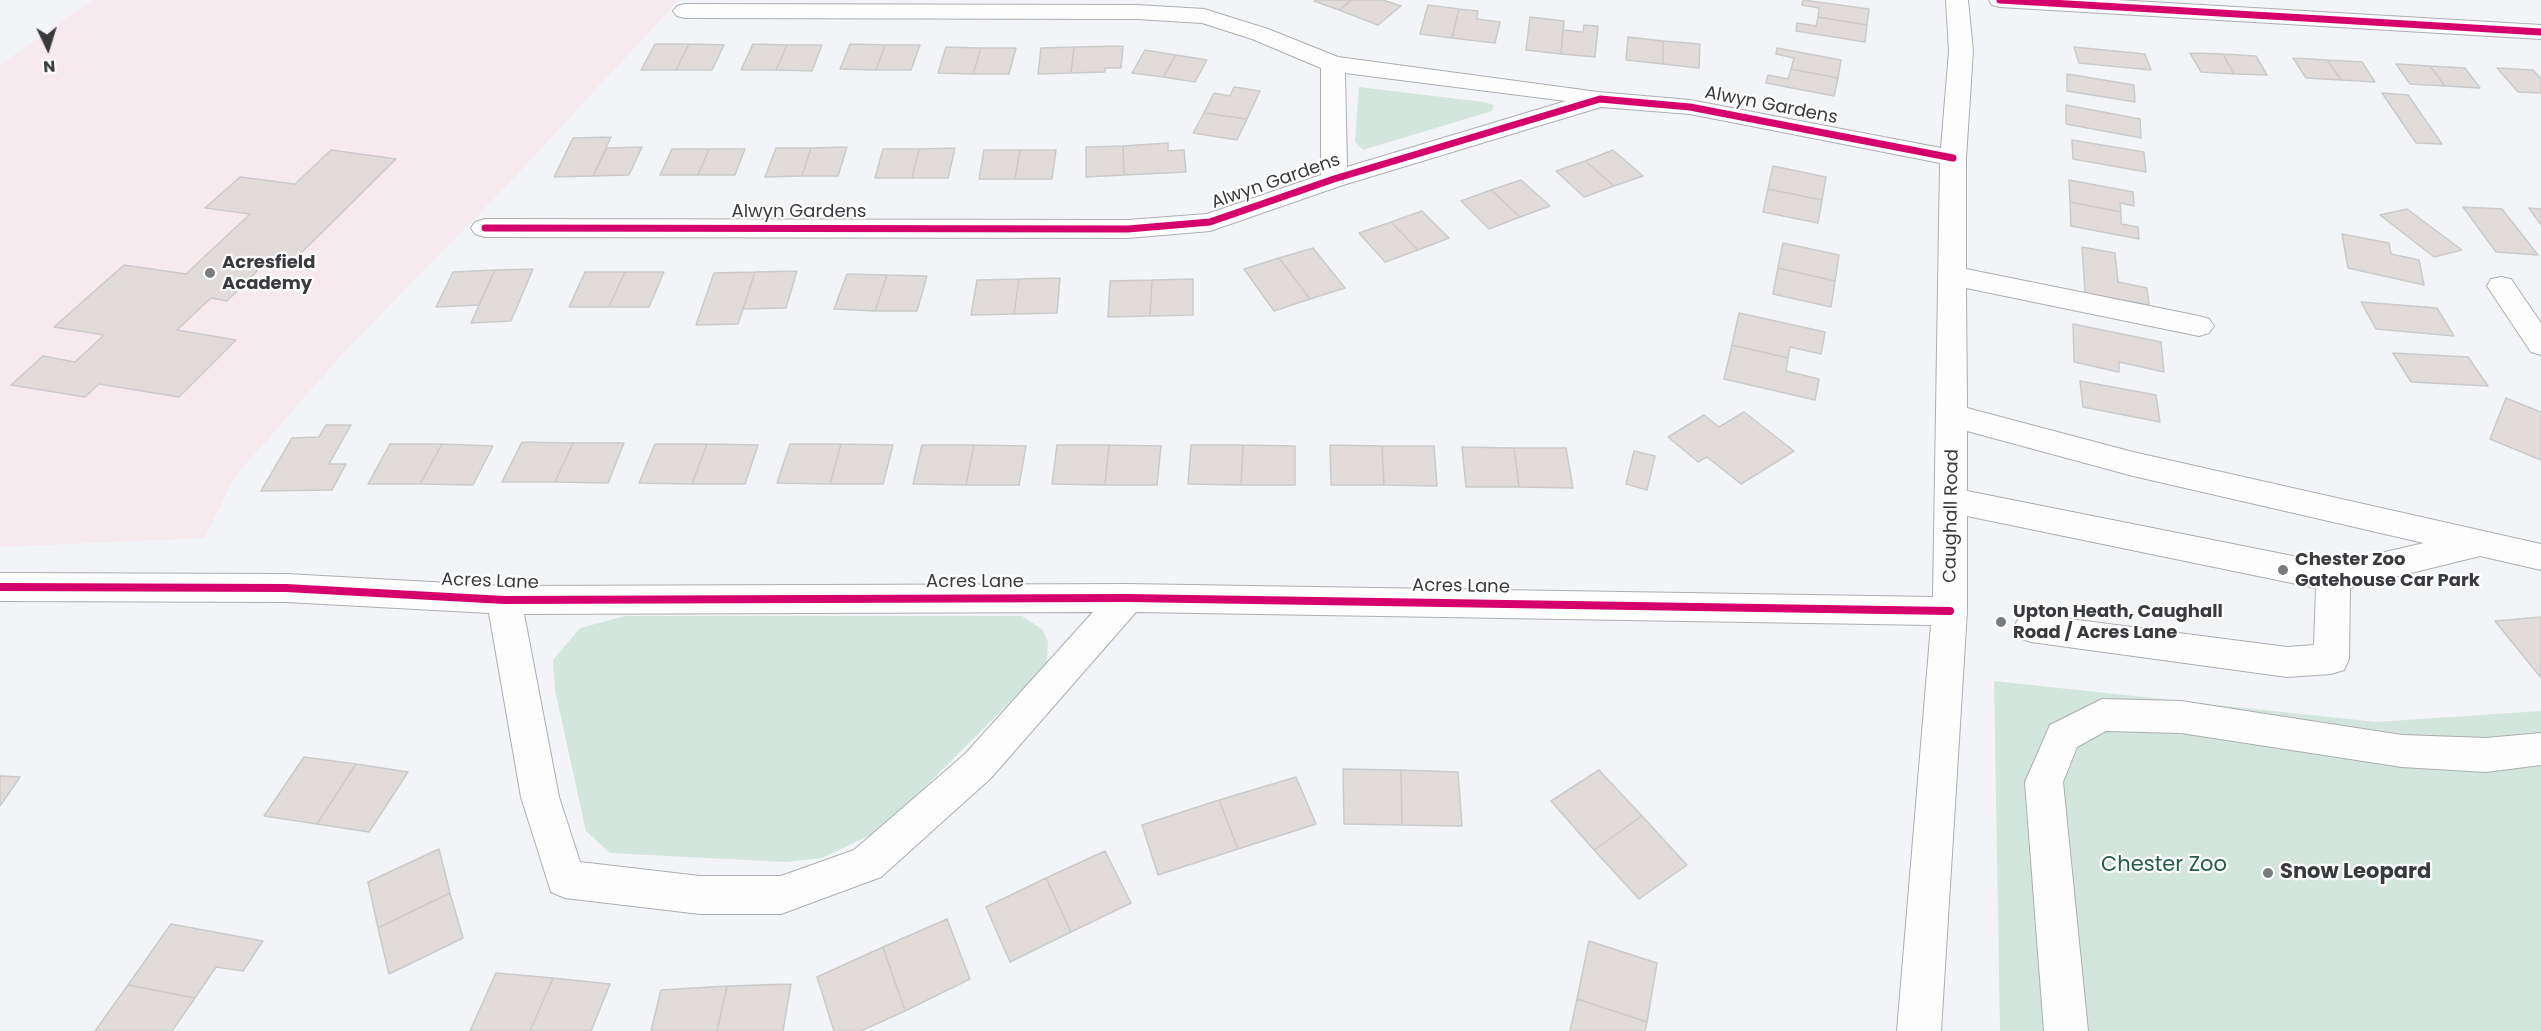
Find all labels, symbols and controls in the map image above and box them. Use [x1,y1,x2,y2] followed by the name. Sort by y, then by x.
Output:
[18,18,78,78] north arrow
[42,55,56,78] text: N
[1703,83,1839,129] street label: Alwyn Gardens
[1209,150,1343,214] street label: Alwyn Gardens
[732,201,866,223] street label: Alwyn Gardens
[222,252,315,294] place label: Acresfield Academy
[203,266,217,280] marker: Acresfield Academy
[1940,449,1964,583] street label: Caughall Road
[2295,549,2480,592] place label: Chester Zoo Gatehouse Car Park
[2276,563,2290,577] marker: Chester Zoo Gatehouse Car Park
[441,570,539,594] street label: Acres Lane
[926,571,1024,593] street label: Acres Lane
[1412,575,1510,599] street label: Acres Lane
[2013,601,2223,644] place label: Upton Heath, Caughall Road / Acres Lane
[1994,615,2008,629] marker: Upton Heath, Caughall Road / Acres Lane
[2101,853,2227,879] park label: Chester Zoo
[2280,860,2431,886] place label: Snow Leopard
[2261,866,2275,880] marker: Snow Leopard

